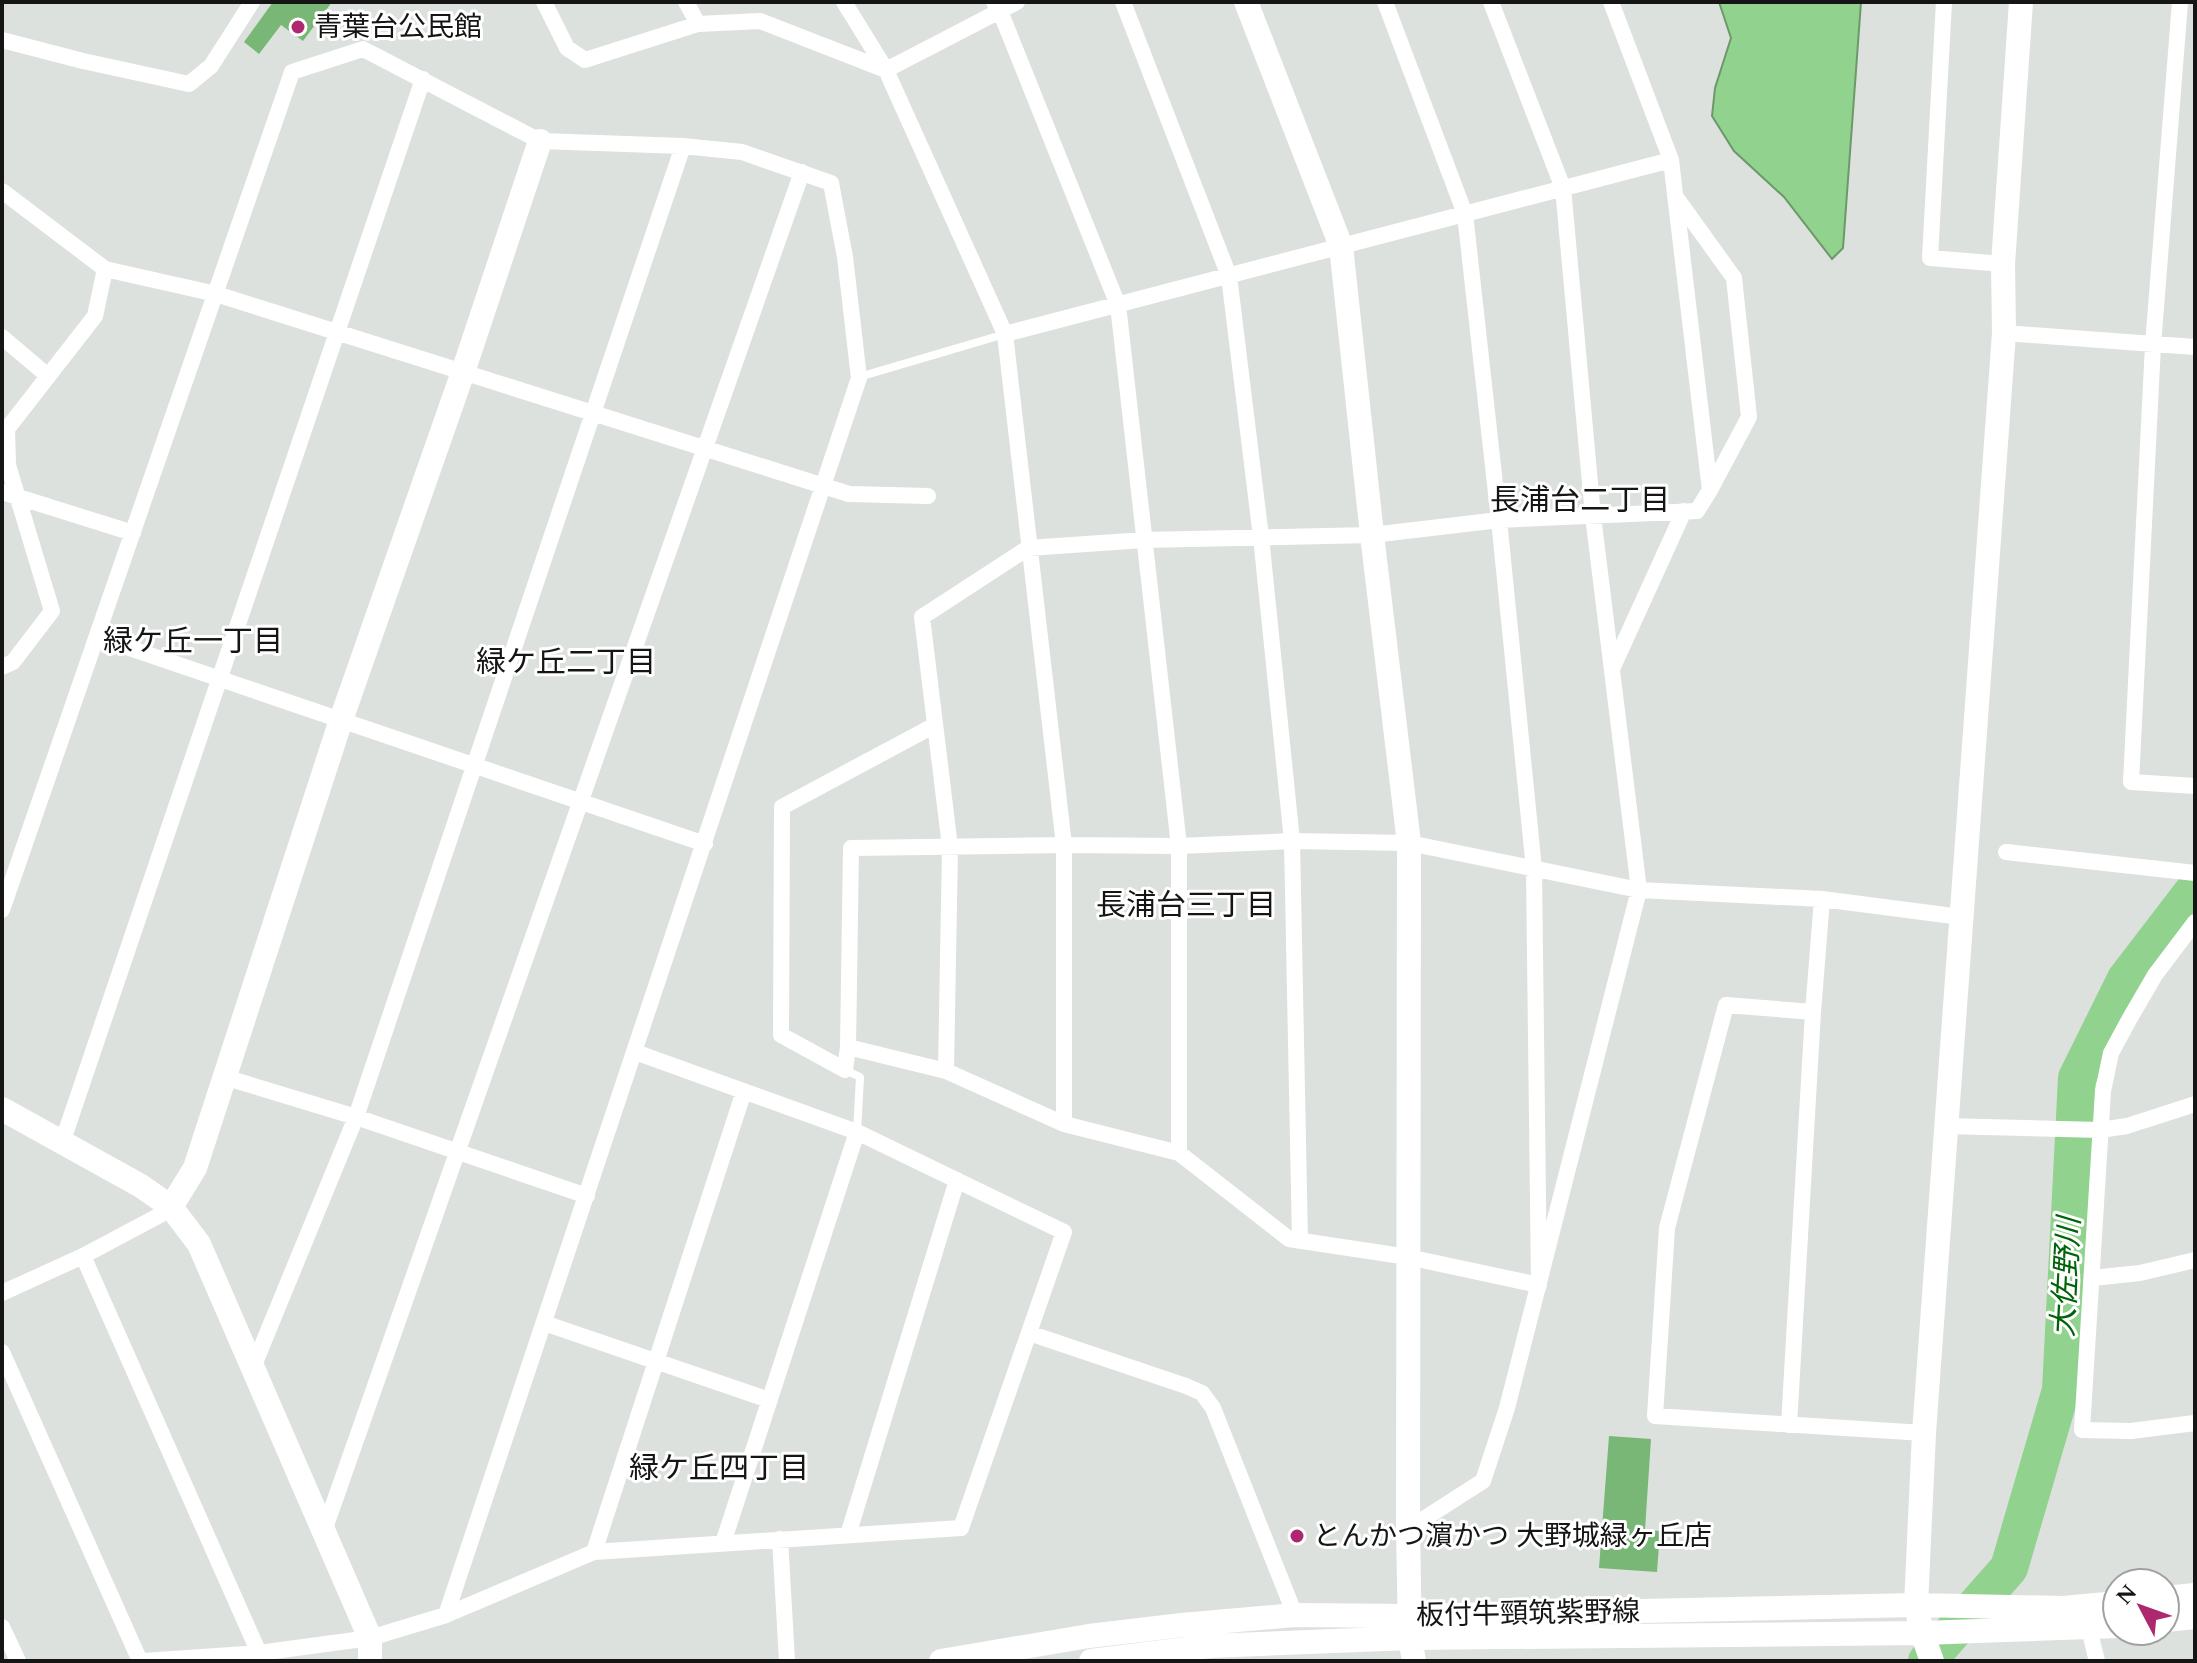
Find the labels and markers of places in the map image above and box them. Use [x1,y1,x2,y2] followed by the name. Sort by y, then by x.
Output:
[314,6,482,49] place label: 青葉台公民館
[289,18,307,36] marker: 青葉台公民館
[1313,1515,1712,1558] place label: とんかつ濵かつ 大野城緑ヶ丘店
[1288,1527,1306,1545] marker: とんかつ濵かつ 大野城緑ヶ丘店

